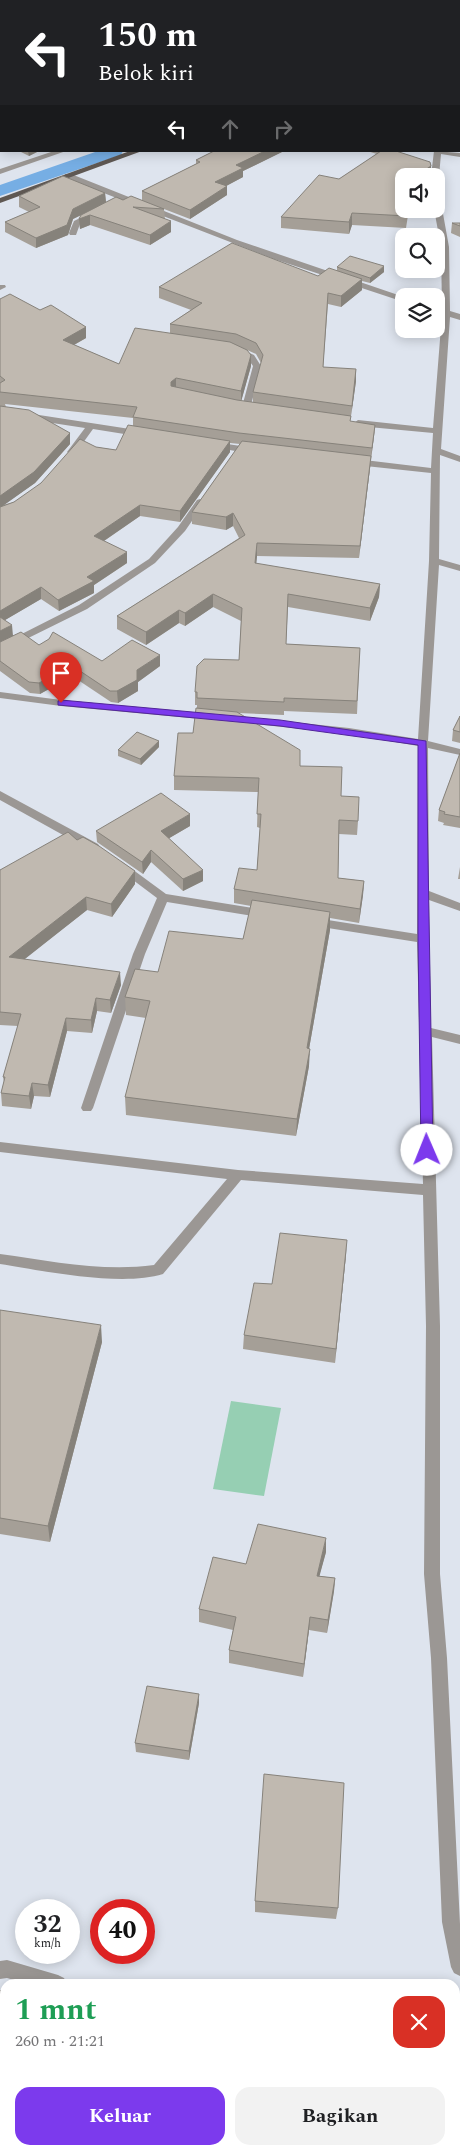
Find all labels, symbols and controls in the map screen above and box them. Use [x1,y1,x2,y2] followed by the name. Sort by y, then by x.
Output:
[98,9,197,62] text: 150 m
[15,20,80,85] icon: left
[98,57,194,90] text: Belok kiri
[163,115,191,143] icon: left
[216,115,244,143] icon: ahead
[269,115,297,143] icon: right
[395,168,445,338] map controls
[395,168,445,218] button: sound
[395,228,445,278] button: search
[395,288,445,338] button: layers
[40,652,82,703] pin
[47,659,75,687] icon: arrive
[400,1123,452,1175] position arrow
[90,1899,155,1964] speed limit sign: 40
[33,1906,62,1944] text: 32
[34,1934,61,1953] text: km/h
[15,1987,96,2033] text: 1 mnt
[393,1996,445,2048] button: close
[15,2029,105,2053] text: 260 m · 21:21
[15,2087,225,2145] button: Keluar
[235,2087,445,2145] button: Bagikan

